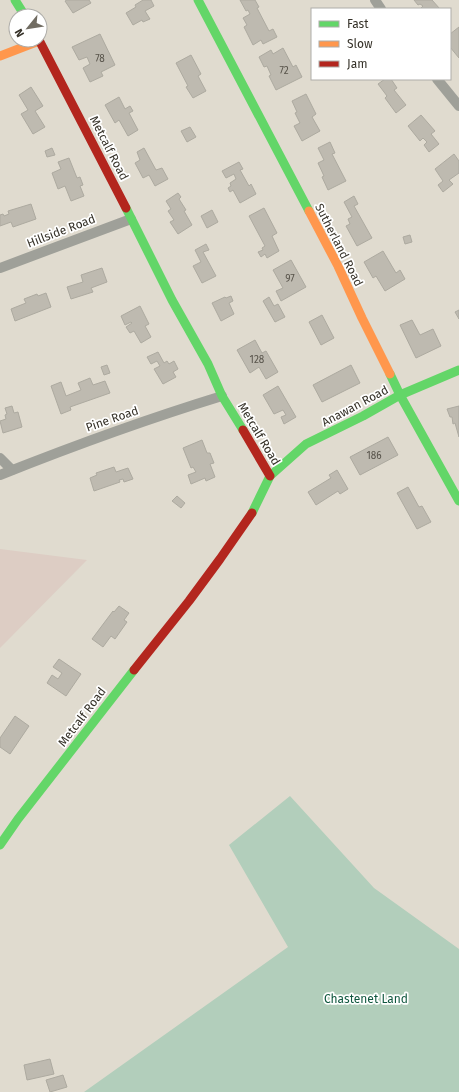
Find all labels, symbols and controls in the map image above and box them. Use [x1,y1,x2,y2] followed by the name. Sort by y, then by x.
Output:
[8,8,48,48] north arrow
[311,8,451,80] legend
[347,17,369,31] text: Fast
[12,26,27,39] text: N
[347,37,373,51] text: Slow
[95,53,105,65] house number: 78
[347,57,367,71] text: Jam
[279,65,289,77] house number: 72
[87,113,131,183] street label: Metcalf Road
[312,201,366,289] street label: Sutherland Road
[25,212,97,250] street label: Hillside Road
[285,273,295,285] house number: 97
[250,354,265,366] house number: 128
[319,383,391,429] street label: Anawan Road
[235,400,283,468] street label: Metcalf Road
[84,403,140,435] street label: Pine Road
[366,450,382,462] house number: 186
[55,685,109,749] street label: Metcalf Road
[324,992,408,1006] park label: Chastenet Land

